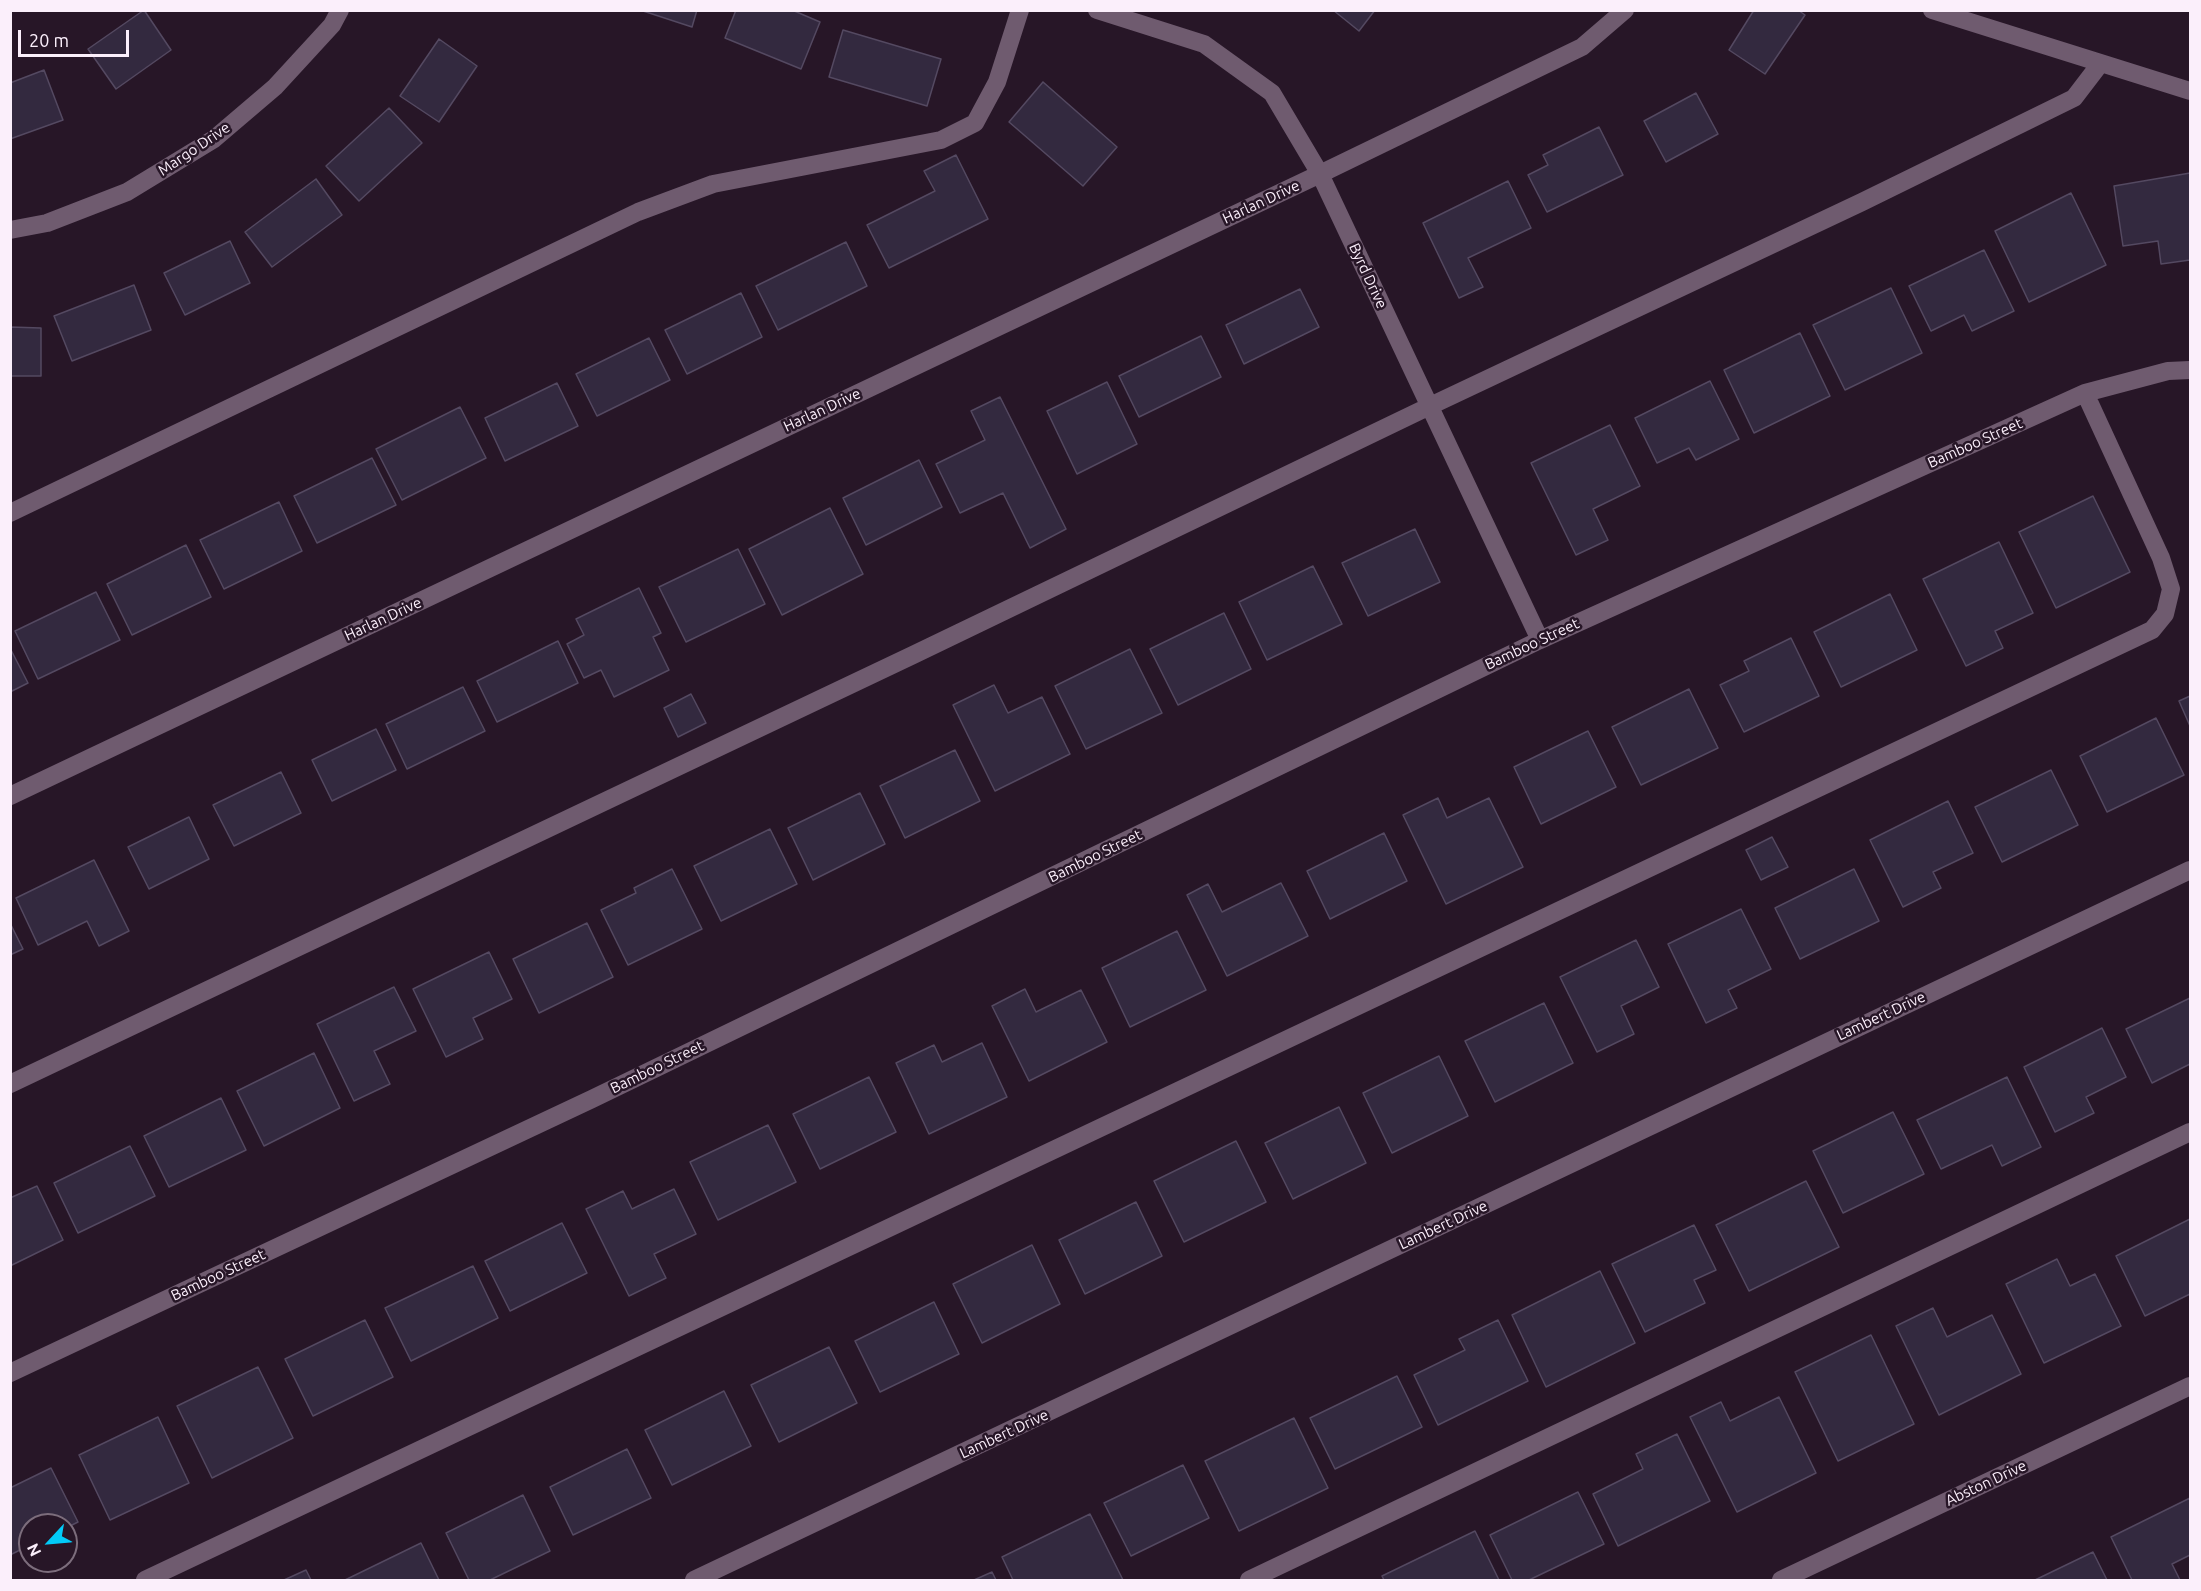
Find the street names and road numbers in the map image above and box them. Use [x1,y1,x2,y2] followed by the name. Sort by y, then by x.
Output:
[155,118,233,180] street label: Margo Drive
[1220,176,1302,228] street label: Harlan Drive
[1345,240,1391,312] street label: Byrd Drive
[781,384,863,436] street label: Harlan Drive
[1925,414,2025,472] street label: Bamboo Street
[342,593,424,645] street label: Harlan Drive
[1482,614,1582,674] street label: Bamboo Street
[1045,826,1145,886] street label: Bamboo Street
[1834,988,1928,1044] street label: Lambert Drive
[607,1037,707,1097] street label: Bamboo Street
[1396,1197,1490,1253] street label: Lambert Drive
[168,1245,268,1305] street label: Bamboo Street
[957,1406,1051,1462] street label: Lambert Drive
[1943,1456,2029,1510] street label: Abston Drive

